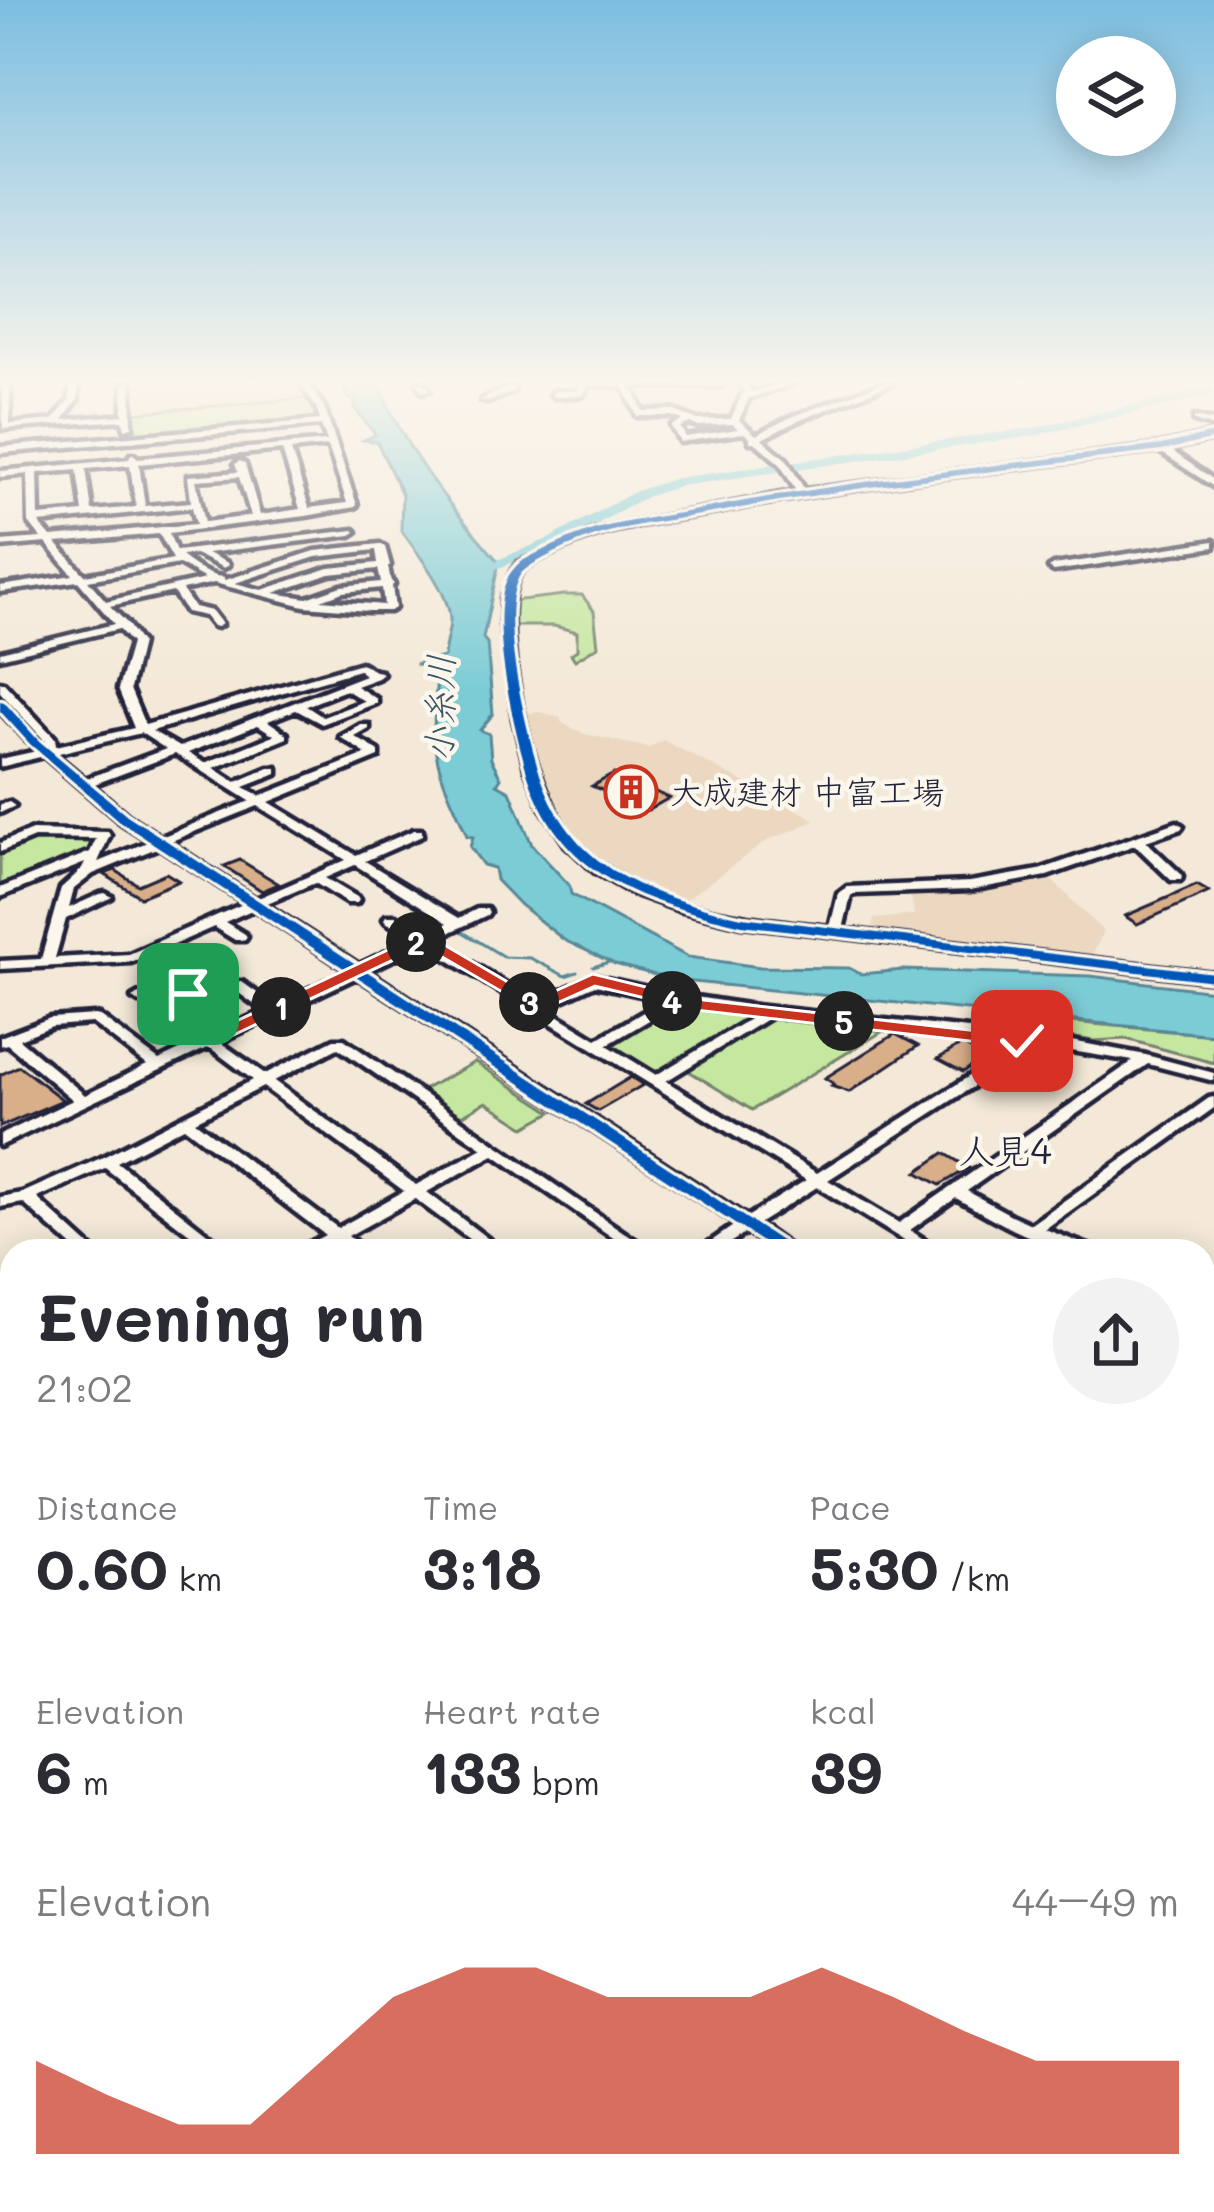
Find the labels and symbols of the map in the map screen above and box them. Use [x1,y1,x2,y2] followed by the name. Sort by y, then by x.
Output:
[414,654,463,762] water label: 小糸川
[603,764,659,820] building icon: 大成建材 中富工場
[670,769,945,812] place label: 大成建材 中富工場
[386,912,446,972] pin: 2
[137,943,239,1045] pin
[642,971,702,1031] pin: 4
[499,972,559,1032] pin: 3
[251,977,311,1037] pin: 1
[971,990,1073,1092] pin
[814,991,874,1051] pin: 5
[958,1126,1052,1173] district label: 人見4

